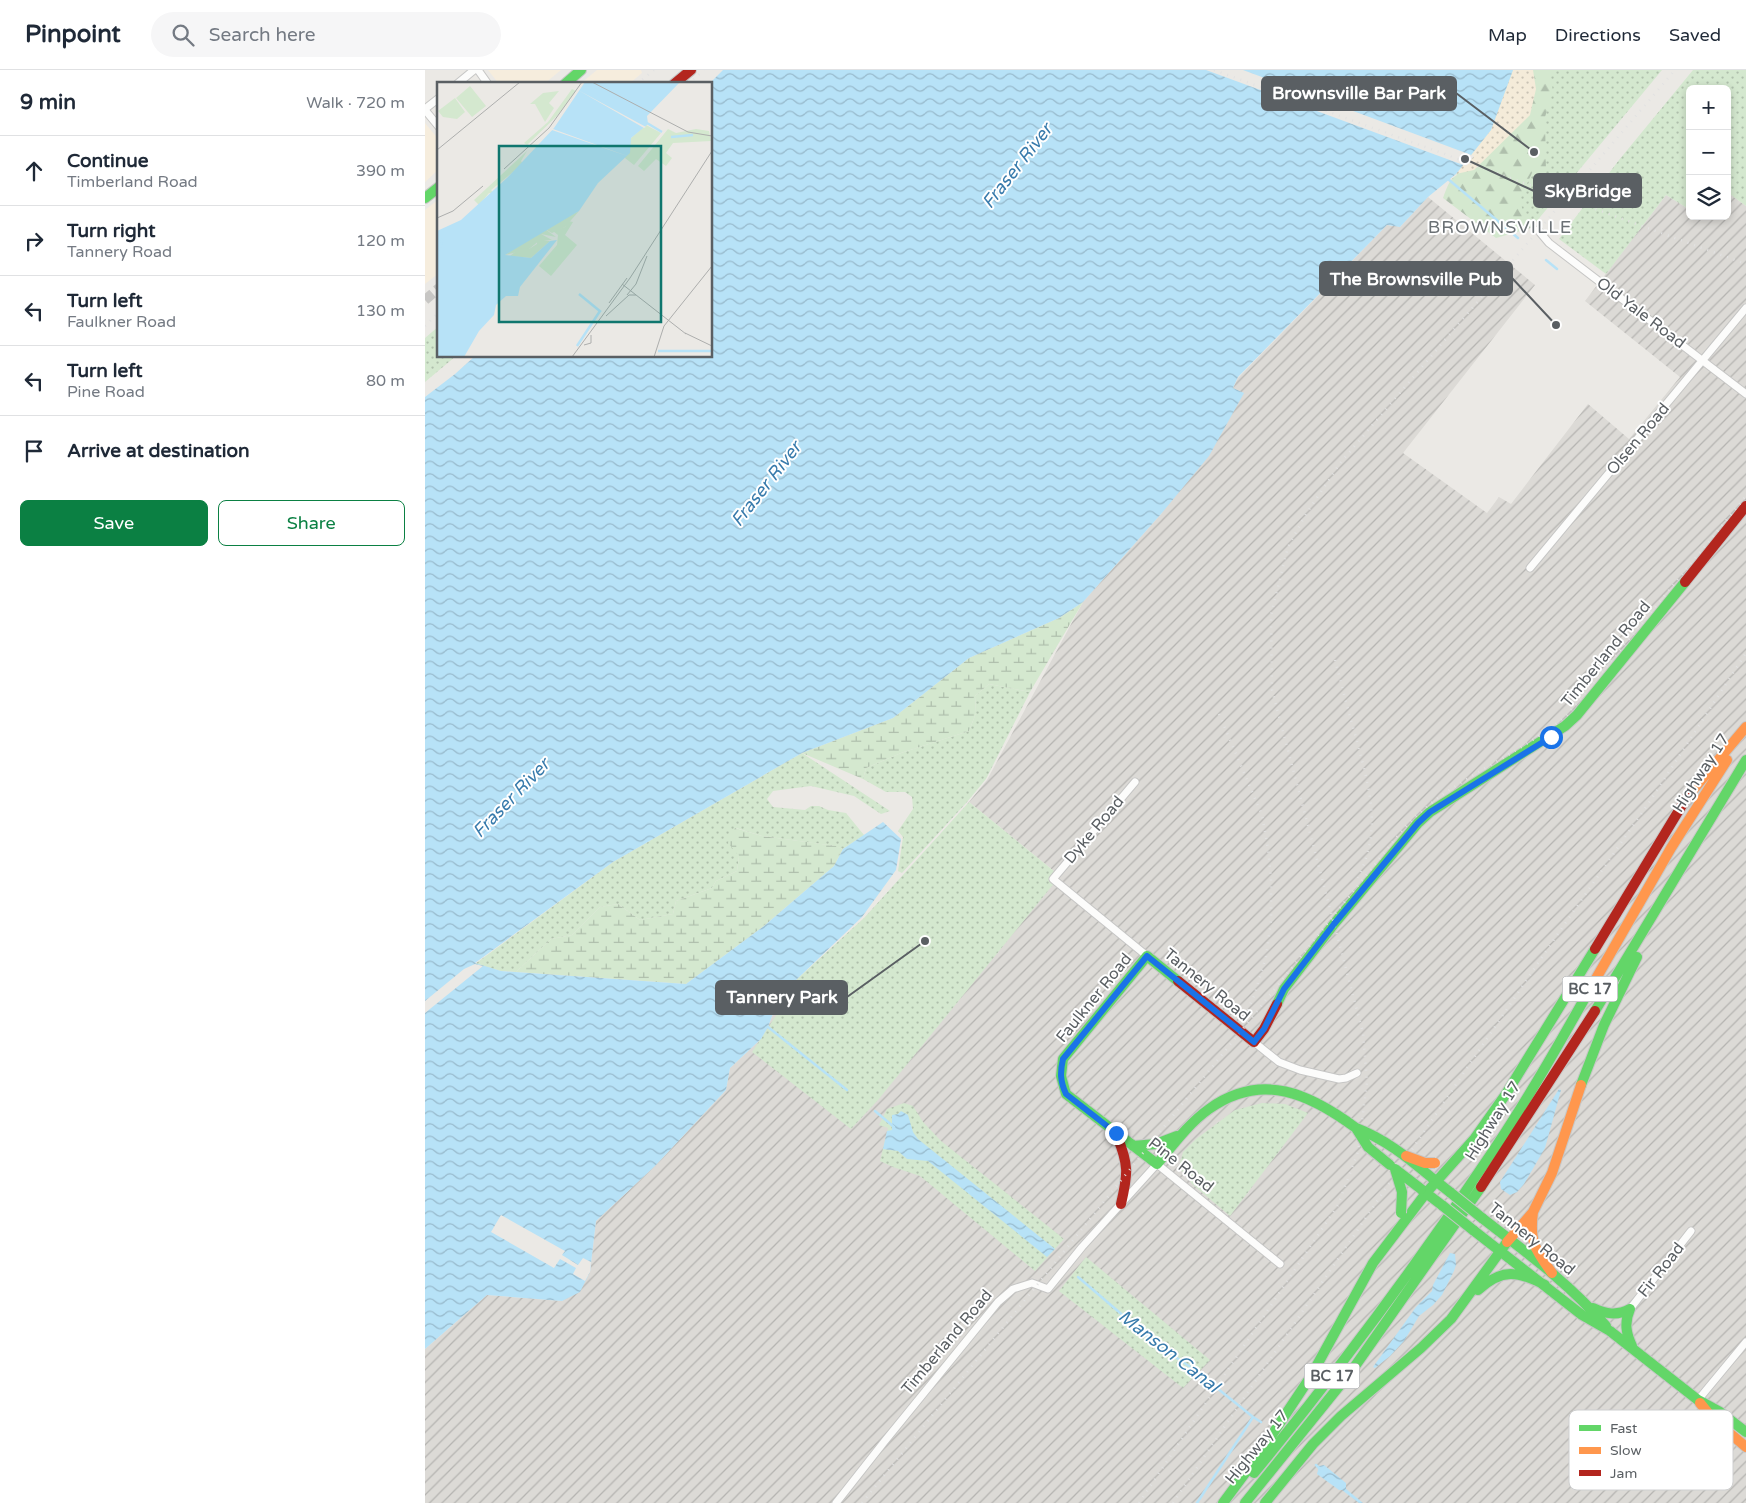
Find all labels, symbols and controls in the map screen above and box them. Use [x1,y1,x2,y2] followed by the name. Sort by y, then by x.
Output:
[151,12,501,57] search box
[25,20,121,49] text: Pinpoint
[169,21,197,49] icon: search
[209,24,316,46] text: Search here
[1488,24,1527,46] text: Map
[1555,24,1641,46] text: Directions
[1669,24,1721,46] text: Saved
[1262,77,1456,110] callout: Brownsville Bar Park
[437,82,713,358] inset map
[1272,82,1446,104] text: Brownsville Bar Park
[1686,85,1731,220] map controls
[1686,85,1731,130] button: +
[20,90,76,115] text: 9 min
[306,93,405,113] text: Walk · 720 m
[977,118,1058,213] water label: Fraser River
[1686,130,1731,175] button: −
[67,150,149,172] text: Continue
[20,157,48,185] icon: ahead
[356,161,405,181] text: 390 m
[67,172,198,192] text: Timberland Road
[1534,174,1641,207] callout: SkyBridge
[1686,175,1731,220] button: layers
[1545,180,1631,202] text: SkyBridge
[1428,216,1572,238] district label: BROWNSVILLE
[67,220,155,242] text: Turn right
[20,227,48,255] icon: right
[356,231,405,251] text: 120 m
[67,242,172,262] text: Tannery Road
[1320,262,1512,295] callout: The Brownsville Pub
[1329,268,1502,290] text: The Brownsville Pub
[1592,273,1690,353] street label: Old Yale Road
[67,290,143,312] text: Turn left
[20,297,48,325] icon: left
[356,301,405,321] text: 130 m
[67,312,176,332] text: Faulkner Road
[67,360,143,382] text: Turn left
[20,367,48,395] icon: left
[366,371,405,391] text: 80 m
[67,382,145,402] text: Pine Road
[1602,399,1674,479] street label: Olsen Road
[726,436,807,531] water label: Fraser River
[20,437,48,465] icon: arrive
[67,440,250,462] text: Arrive at destination
[20,500,208,546] button: Save
[218,500,405,546] button: Share
[1557,597,1655,711] street label: Timberland Road
[1540,726,1563,749] route start
[1668,730,1734,816] street label: Highway 17
[468,752,556,842] water label: Fraser River
[1060,792,1128,868] street label: Dyke Road
[1160,944,1254,1026] street label: Tannery Road
[1052,949,1136,1047] street label: Faulkner Road
[1563,976,1617,1002] road number: BC 17
[716,981,847,1014] callout: Tannery Park
[725,986,838,1008] text: Tannery Park
[1461,1078,1525,1164] street label: Highway 17
[1105,1122,1128,1145] route end
[1144,1133,1218,1197] street label: Pine Road
[1485,1198,1579,1280] street label: Tannery Road
[1633,1239,1689,1301] street label: Fir Road
[897,1285,997,1399] street label: Timberland Road
[1114,1305,1226,1399] water label: Manson Canal
[1305,1364,1359,1388] road number: BC 17
[1221,1406,1293,1488] street label: Highway 17
[1569,1410,1733,1490] legend
[1610,1420,1638,1437] text: Fast
[1610,1442,1642,1459] text: Slow
[1610,1465,1637,1482] text: Jam

